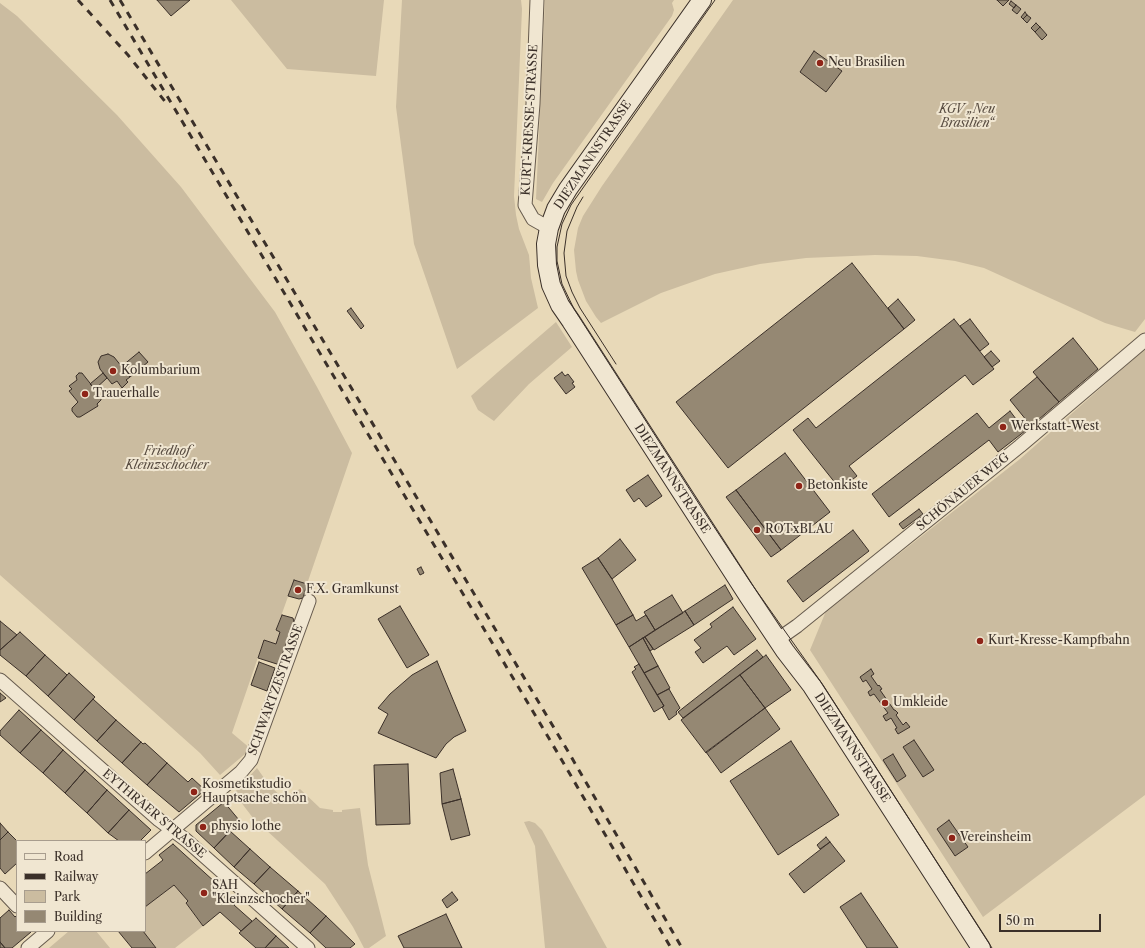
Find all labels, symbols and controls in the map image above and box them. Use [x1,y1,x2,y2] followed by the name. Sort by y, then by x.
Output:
[519,44,541,196] street label: KURT-KRESSE-STRASSE
[828,56,905,70] place label: Neu Brasilien
[815,58,825,68] marker: Neu Brasilien
[551,98,635,212] street label: DIEZMANNSTRASSE
[939,103,995,131] park label: KGV „Neu Brasilien“
[121,364,200,378] place label: Kolumbarium
[108,366,118,376] marker: Kolumbarium
[93,387,159,401] place label: Trauerhalle
[80,389,90,399] marker: Trauerhalle
[1011,420,1099,434] place label: Werkstatt-West
[631,421,713,537] street label: DIEZMANNSTRASSE
[998,422,1008,432] marker: Werkstatt-West
[125,445,209,473] park label: Friedhof Kleinzschocher
[914,450,1012,534] street label: SCHÖNAUER WEG
[807,479,868,493] place label: Betonkiste
[794,481,804,491] marker: Betonkiste
[765,523,833,537] place label: ROTxBLAU
[752,525,762,535] marker: ROTxBLAU
[306,583,399,597] place label: F.X. Gramlkunst
[293,585,303,595] marker: F.X. Gramlkunst
[246,623,306,757] street label: SCHWARTZESTRASSE
[988,634,1130,648] place label: Kurt-Kresse-Kampfbahn
[975,636,985,646] marker: Kurt-Kresse-Kampfbahn
[811,690,893,806] street label: DIEZMANNSTRASSE
[893,696,948,710] place label: Umkleide
[880,698,890,708] marker: Umkleide
[99,767,209,861] street label: EYTHRAER STRASSE
[202,778,307,806] place label: Kosmetikstudio Hauptsache schön
[189,787,199,797] marker: Kosmetikstudio Hauptsache schön
[211,820,281,834] place label: physio lothe
[198,822,208,832] marker: physio lothe
[960,831,1031,845] place label: Vereinsheim
[947,833,957,843] marker: Vereinsheim
[16,840,146,932] legend
[54,849,84,864] text: Road
[54,869,99,884] text: Railway
[212,879,310,907] place label: SAH "Kleinzschocher"
[199,888,209,898] marker: SAH "Kleinzschocher"
[54,889,80,904] text: Park
[1001,906,1103,932] scale bar
[54,909,102,924] text: Building
[1006,913,1035,928] text: 50 m

